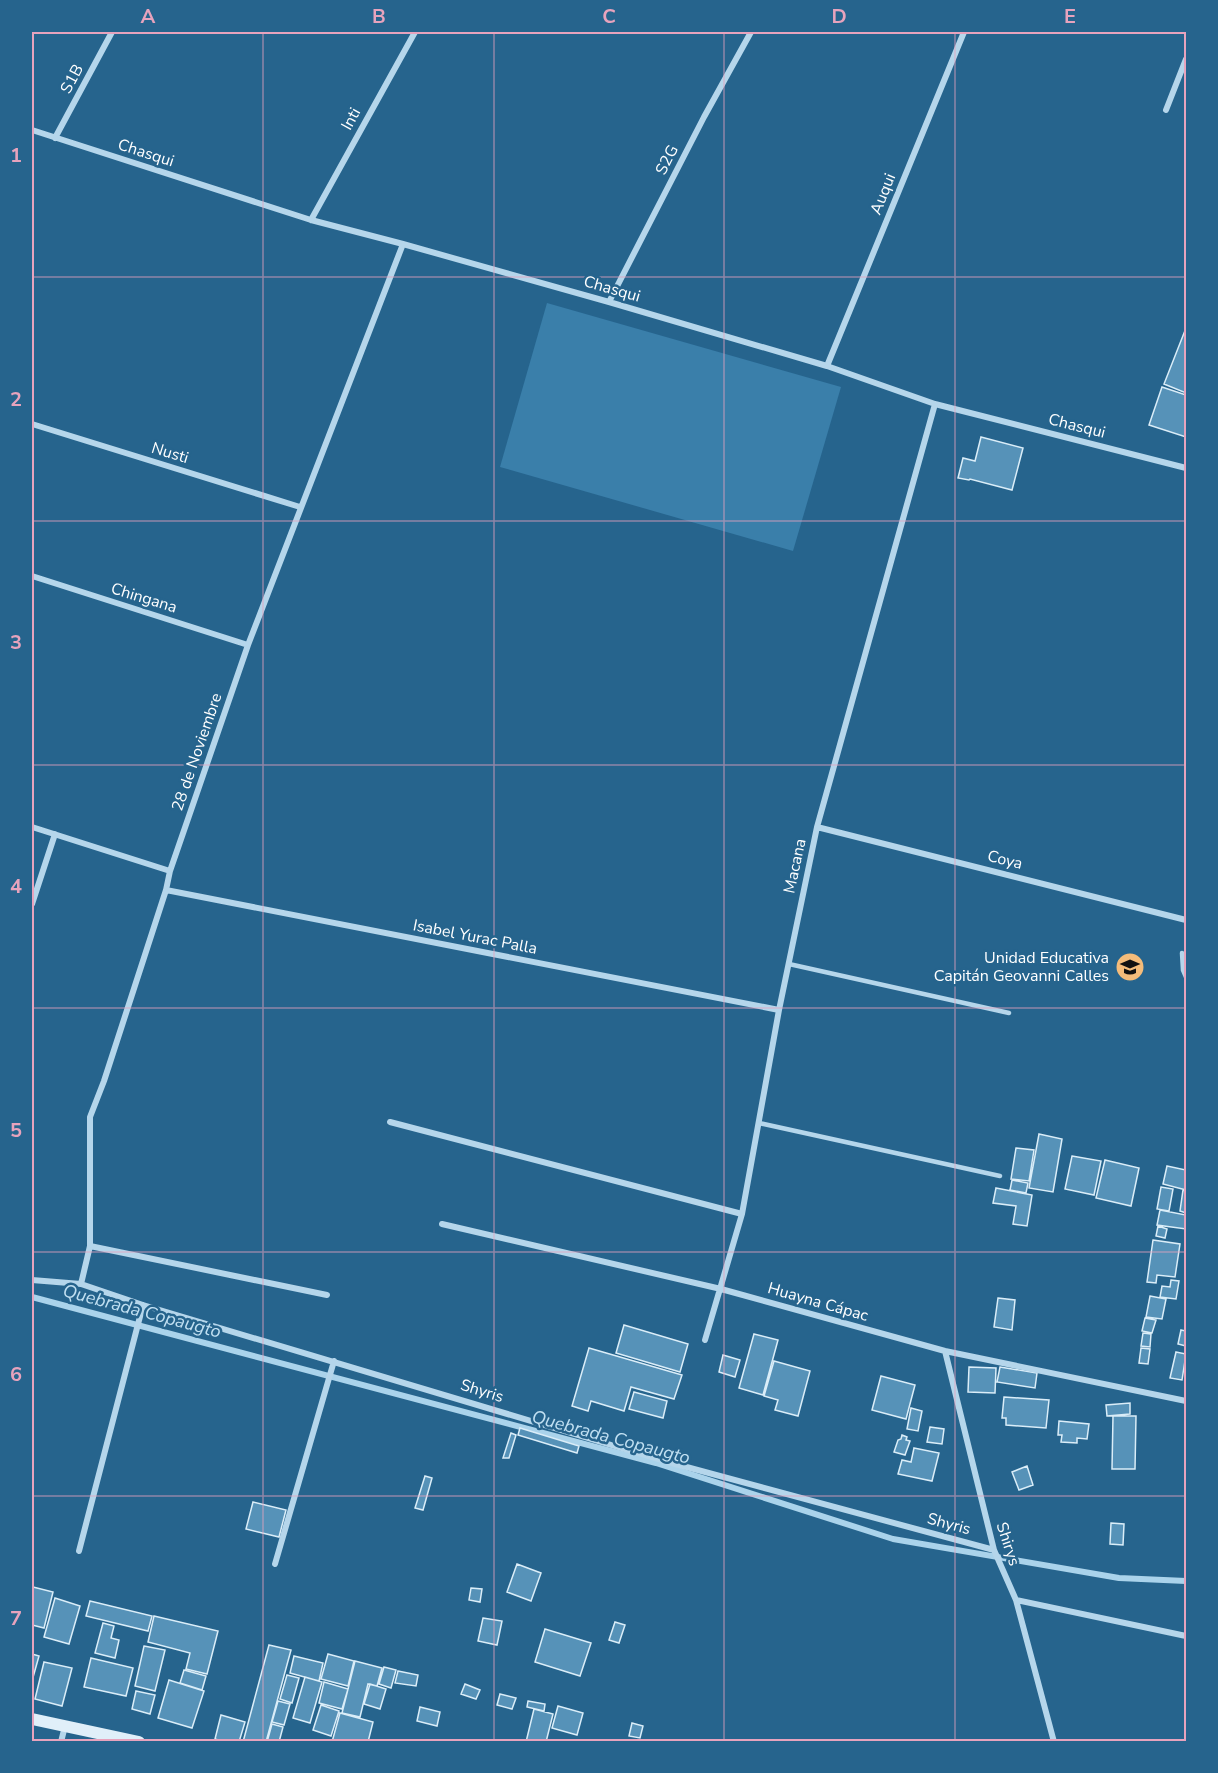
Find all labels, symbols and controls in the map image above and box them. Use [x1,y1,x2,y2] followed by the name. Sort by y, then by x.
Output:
[141,3,156,30] text: A
[372,3,386,30] text: B
[602,3,616,30] text: C
[831,3,847,30] text: D
[1064,3,1076,30] text: E
[55,60,89,98] street label: S1B
[336,104,366,134] street label: Inti
[115,134,177,172] street label: Chasqui
[650,141,684,179] street label: S2G
[10,142,22,169] text: 1
[865,170,901,218] street label: Auqui
[581,270,643,308] street label: Chasqui
[10,386,22,413] text: 2
[1046,408,1108,444] street label: Chasqui
[149,437,191,469] street label: Nusti
[108,578,180,618] street label: Chingana
[10,629,22,656] text: 3
[166,690,228,814] street label: 28 de Noviembre
[778,837,812,895] street label: Macana
[985,845,1025,875] street label: Coya
[10,873,22,900] text: 4
[411,914,539,960] street label: Isabel Yurac Palla
[934,947,1109,987] place label: Unidad Educativa Capitán Geovanni Calles
[1114,951,1146,983] school or university icon: Unidad Educativa Capitán Geovanni Calles
[10,1117,22,1144] text: 5
[765,1277,871,1327] street label: Huayna Cápac
[60,1278,224,1344] water label: Quebrada Copaugto
[10,1361,22,1388] text: 6
[458,1374,506,1408] street label: Shyris
[529,1404,693,1470] water label: Quebrada Copaugto
[925,1508,973,1540] street label: Shyris
[991,1519,1025,1569] street label: Shirys
[10,1605,22,1632] text: 7

